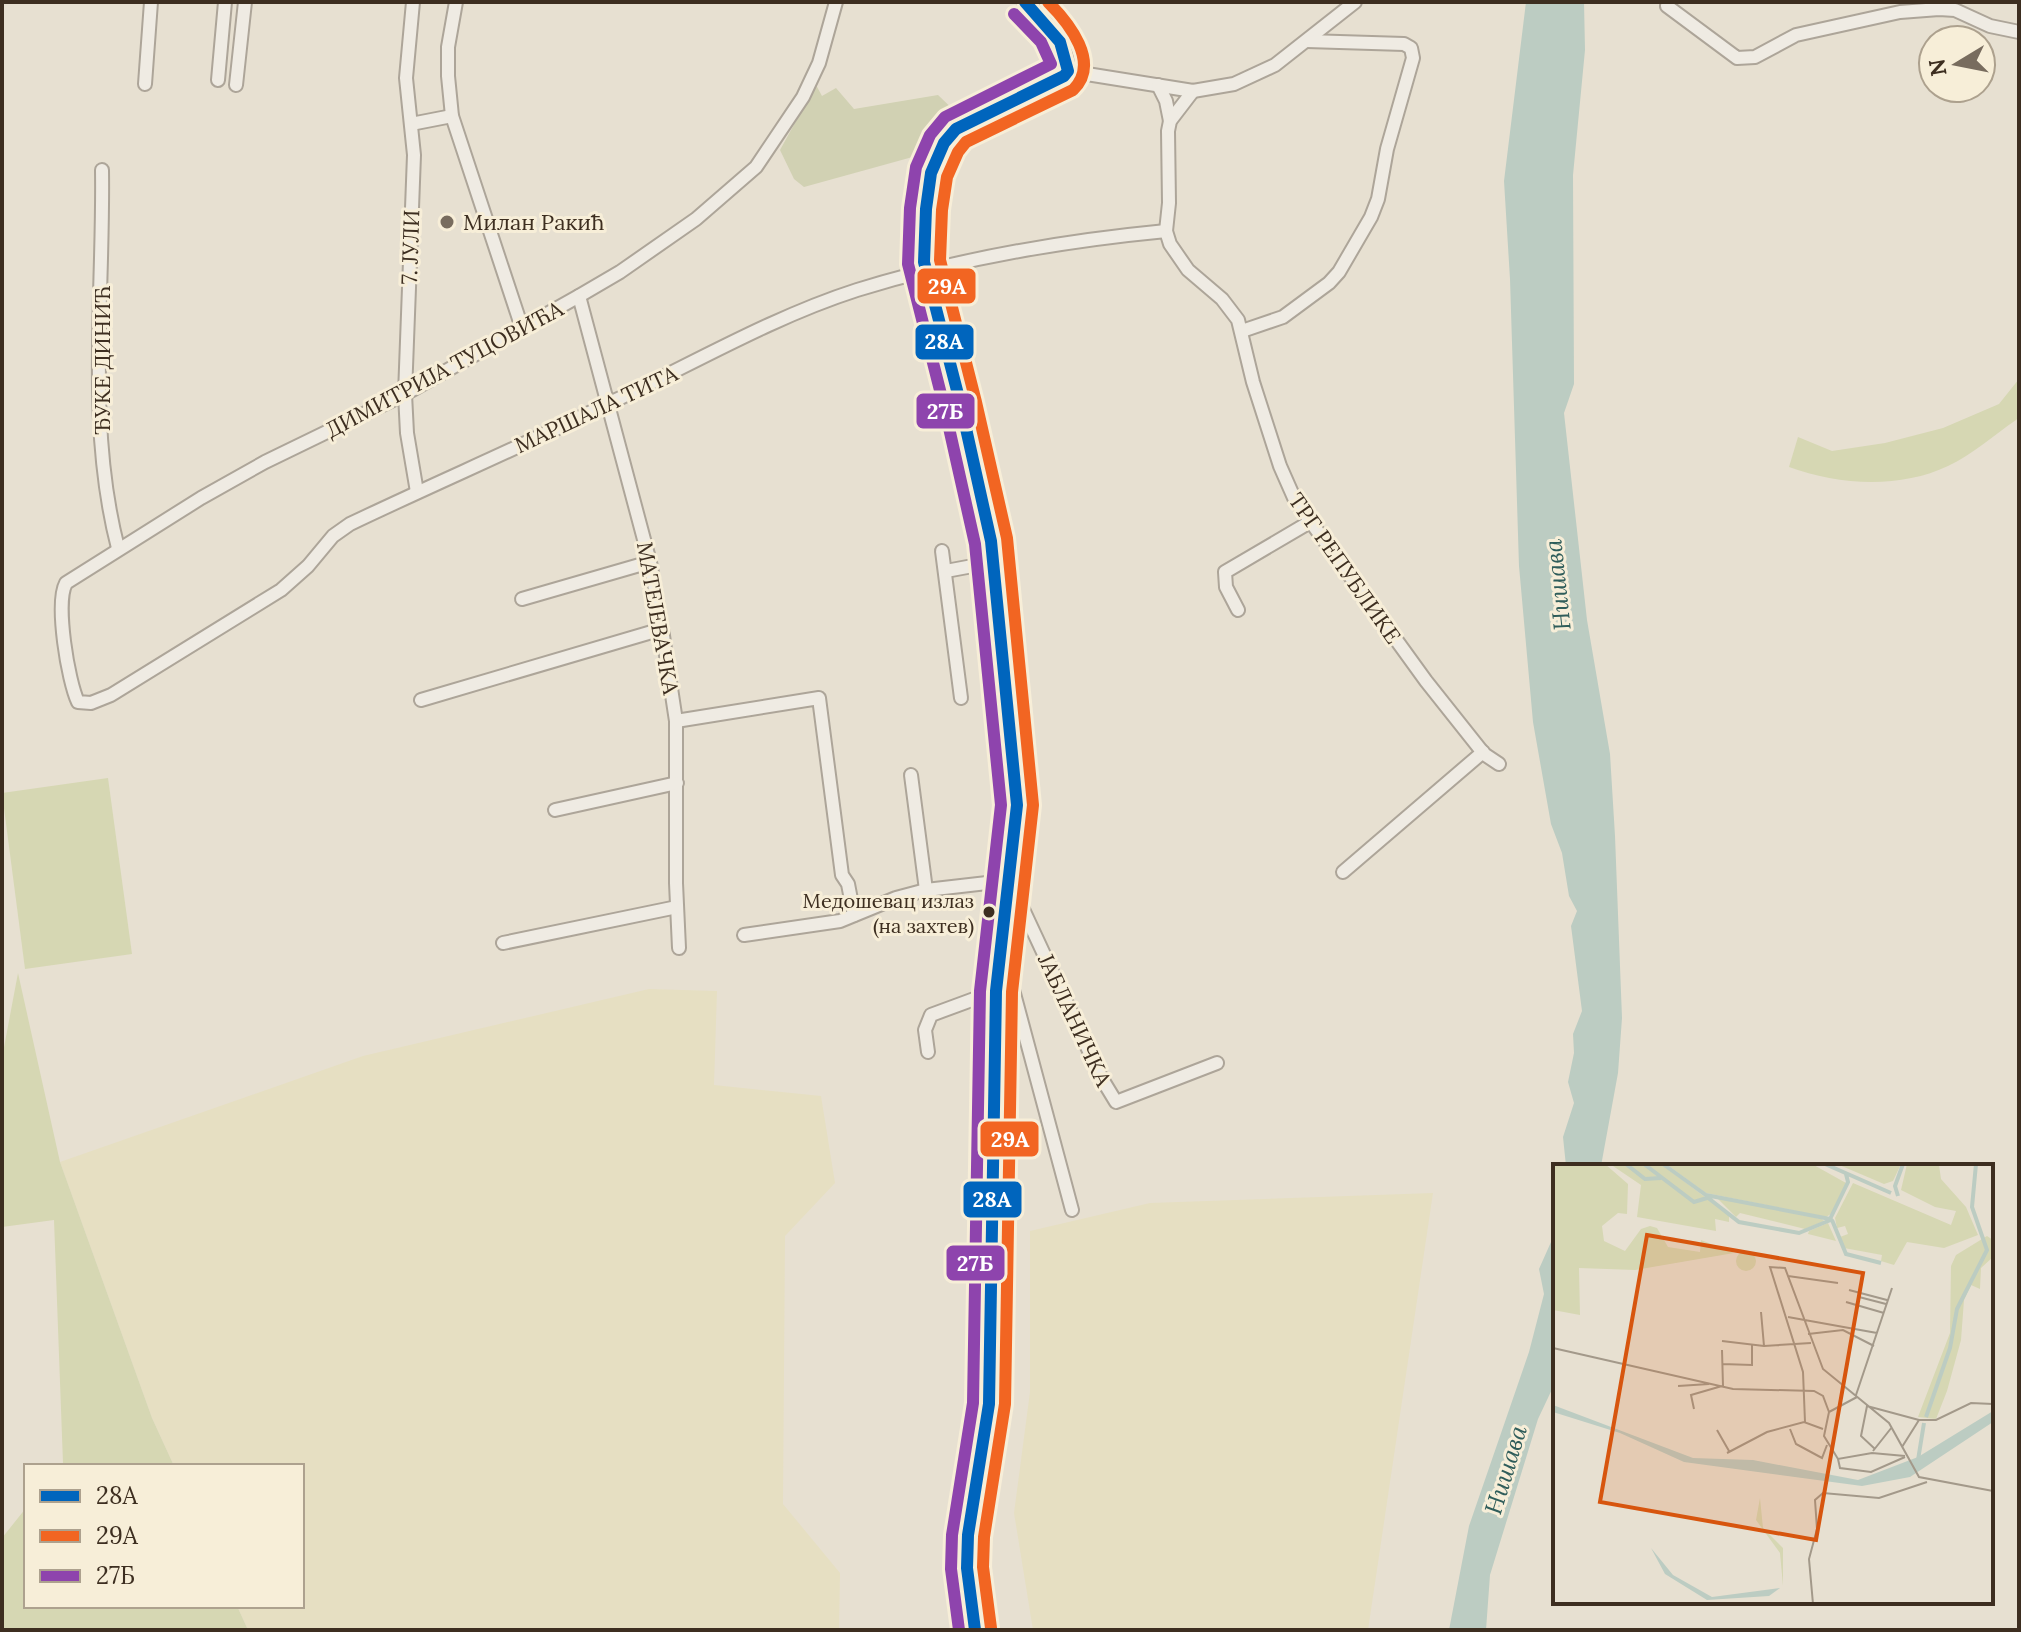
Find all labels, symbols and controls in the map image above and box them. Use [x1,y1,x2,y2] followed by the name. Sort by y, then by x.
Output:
[1917,24,1997,104] north arrow
[1922,57,1953,78] text: N
[463,208,604,236] place label: Милан Ракић
[395,209,425,285] street label: 7. ЈУЛИ
[438,213,456,231] marker: Милан Ракић
[916,267,977,305] line badge: 29А
[928,272,967,300] text: 29А
[88,285,116,435] street label: ЂУКЕ ДИНИЋ
[320,294,569,444] street label: ДИМИТРИЈА ТУЦОВИЋА
[914,323,975,361] line badge: 28А
[924,327,964,355] text: 28А
[510,358,683,459] street label: МАРШАЛА ТИТА
[915,392,976,430] line badge: 27Б
[927,397,963,425] text: 27Б
[1283,487,1407,649] street label: ТРГ РЕПУБЛИКЕ
[1537,537,1578,632] water label: Нишава
[631,539,685,698] street label: МАТЕЈЕВАЧКА
[803,888,974,939] place label: Медошевац излаз (на захтев)
[981,904,997,920] marker: Медошевац излаз (на захтев)
[1032,948,1118,1092] street label: ЈАБЛАНИЧКА
[979,1120,1040,1158] line badge: 29А
[991,1125,1030,1153] text: 29А
[1553,1164,1993,1604] inset map
[962,1180,1023,1219] line badge: 28А
[972,1185,1012,1213] text: 28А
[945,1244,1006,1282] line badge: 27Б
[957,1249,993,1277] text: 27Б
[1477,1421,1534,1518] water label: Нишава
[24,1464,304,1608] legend
[96,1480,138,1511] text: 28А
[96,1520,139,1551] text: 29А
[96,1560,135,1591] text: 27Б

